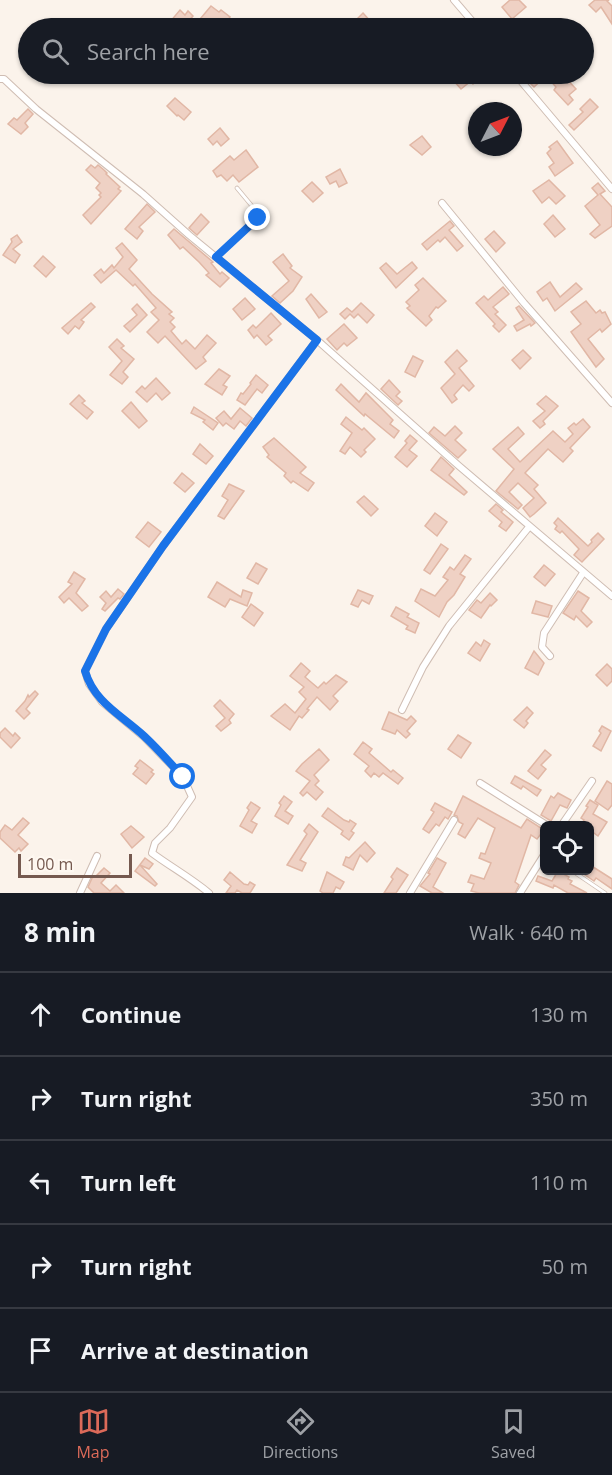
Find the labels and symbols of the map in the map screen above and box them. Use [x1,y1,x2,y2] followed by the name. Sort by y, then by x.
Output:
[468,102,522,156] north arrow
[244,204,270,230] route end
[169,763,195,789] route start
[18,851,132,878] scale bar

